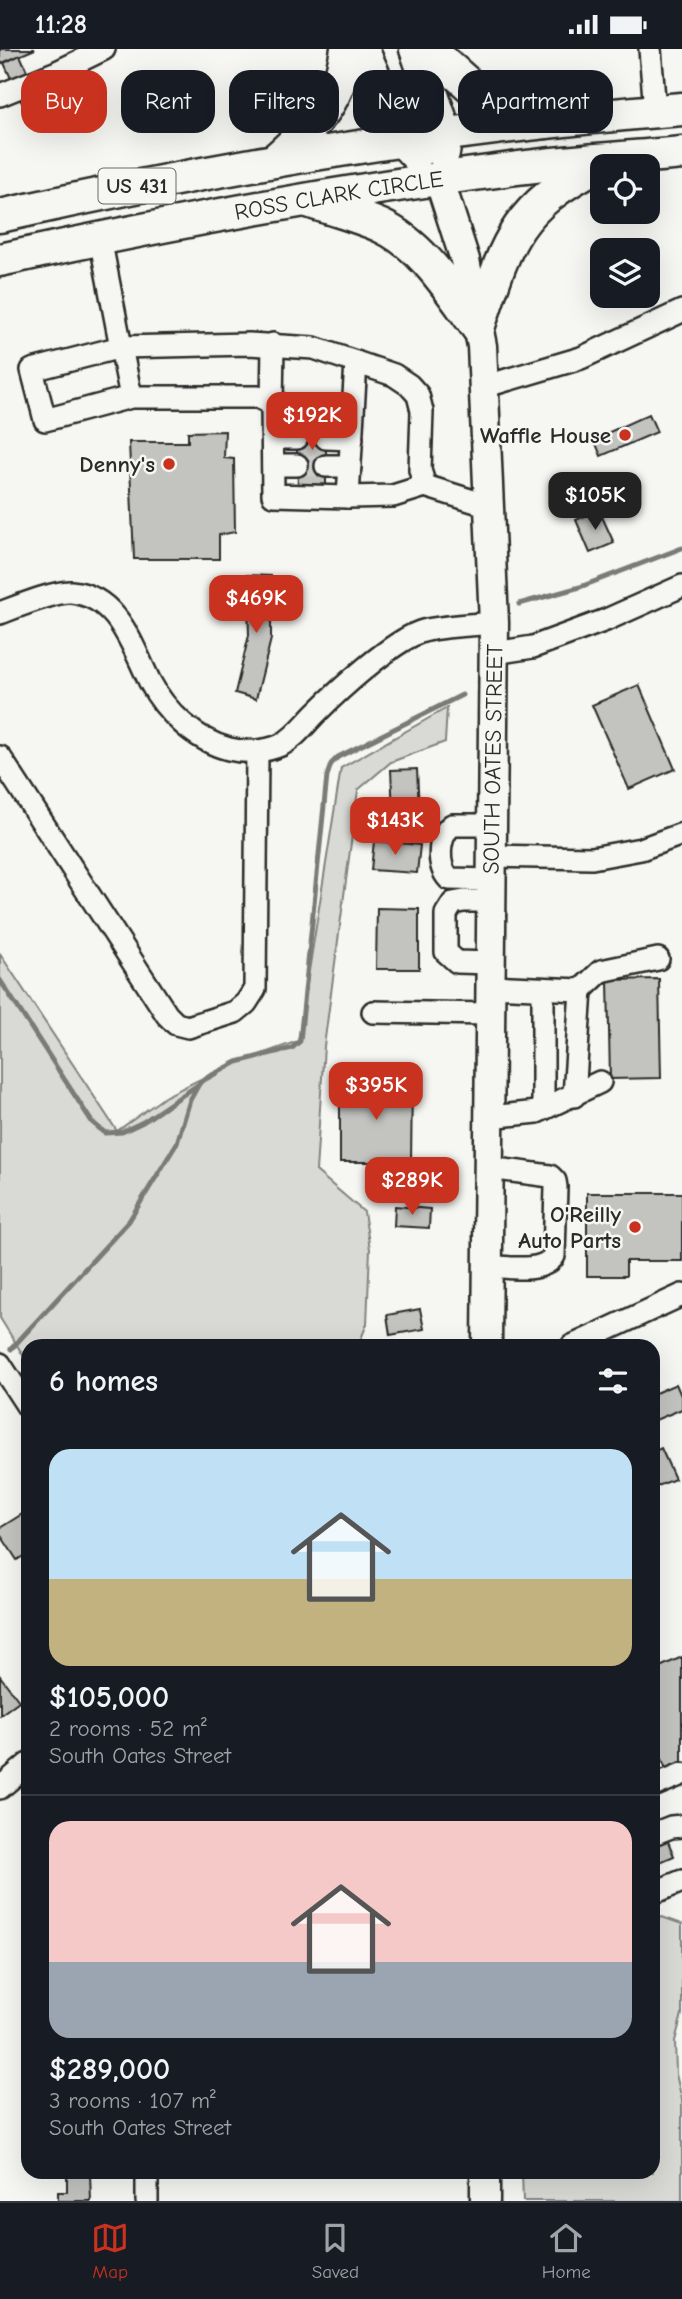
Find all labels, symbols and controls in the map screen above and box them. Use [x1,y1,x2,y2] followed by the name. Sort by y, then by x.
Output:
[35,10,87,40] text: 11:28
[21,70,107,133] chip: Buy
[121,70,215,133] chip: Rent
[229,70,339,133] chip: Filters
[353,70,444,133] chip: New
[458,70,613,133] chip: Apartment
[590,154,660,308] map controls
[590,154,660,224] button: locate
[232,165,445,226] street label: ROSS CLARK CIRCLE
[99,169,176,203] road number: US 431
[590,238,660,308] button: layers
[263,393,361,452] pin: $192K
[282,401,342,428] text: $192K
[480,422,611,449] place label: Waffle House
[617,427,633,443] marker: Waffle House
[79,451,155,478] place label: Denny's
[161,456,177,472] marker: Denny's
[546,473,644,532] pin: $105K
[564,481,626,508] text: $105K
[207,575,305,635] pin: $469K
[225,584,287,611] text: $469K
[477,644,509,874] street label: SOUTH OATES STREET
[346,797,444,857] pin: $143K
[366,806,424,833] text: $143K
[327,1063,425,1122] pin: $395K
[345,1071,407,1098] text: $395K
[363,1157,461,1217] pin: $289K
[381,1166,443,1193] text: $289K
[518,1201,621,1254] place label: O'Reilly Auto Parts
[627,1219,643,1235] marker: O'Reilly Auto Parts
[594,1362,632,1400] icon: filters
[49,1364,158,1399] text: 6 homes
[278,1494,404,1620] icon: home
[49,1680,169,1715] text: $105,000
[49,1715,207,1742] text: 2 rooms · 52 m²
[49,1742,231,1769] text: South Oates Street
[278,1866,404,1992] icon: home
[49,2052,170,2087] text: $289,000
[49,2087,216,2114] text: 3 rooms · 107 m²
[49,2114,231,2141] text: South Oates Street
[91,2219,129,2283] tab: Map
[312,2219,359,2283] tab: Saved
[542,2219,591,2283] tab: Home

